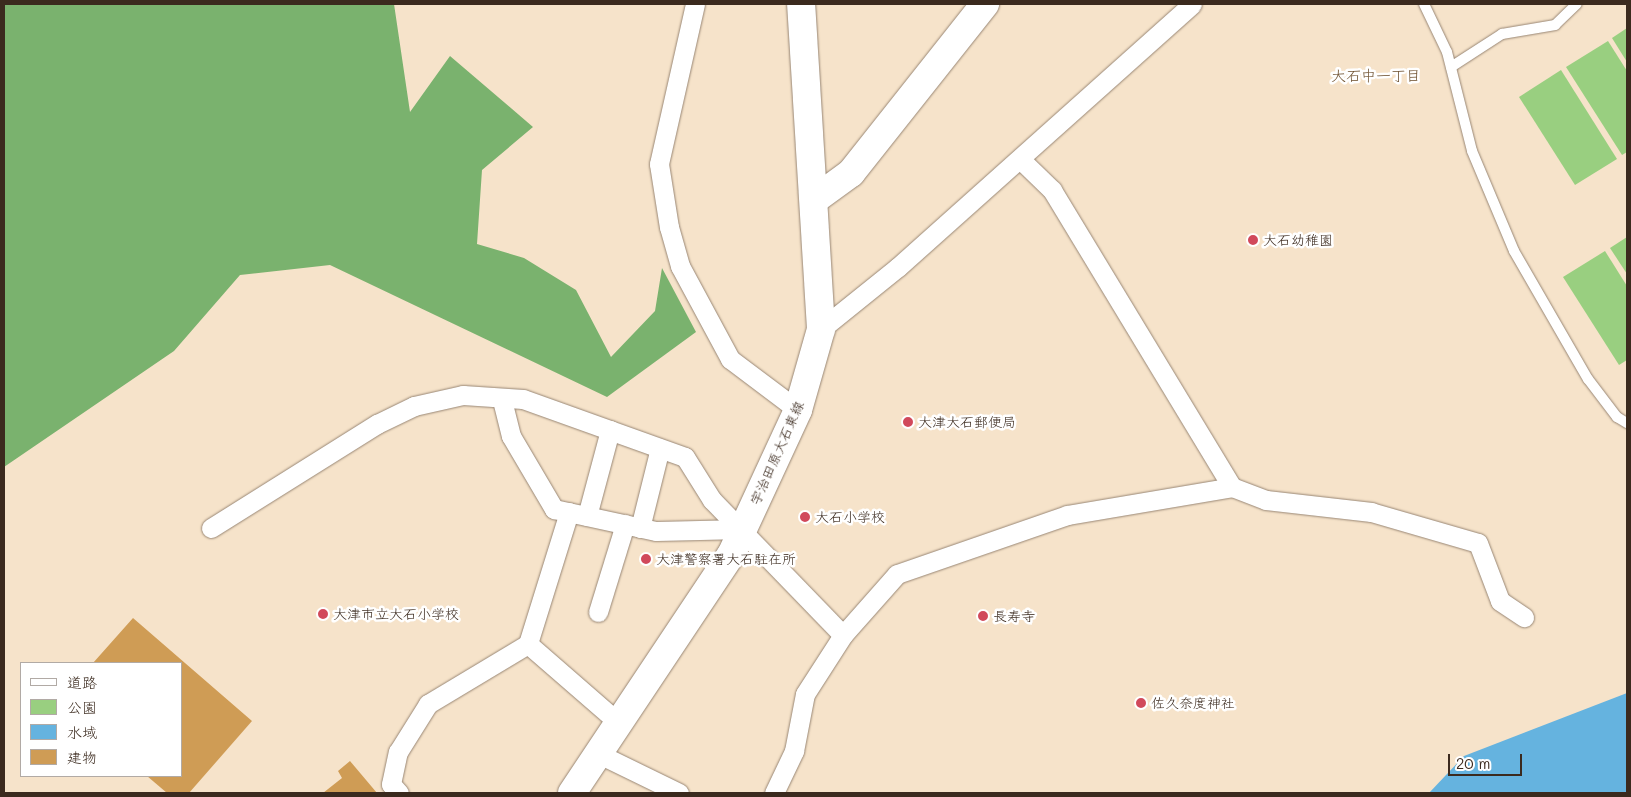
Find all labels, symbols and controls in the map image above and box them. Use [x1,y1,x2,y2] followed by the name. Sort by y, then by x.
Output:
[1331,67,1421,85] district label: 大石中一丁目
[1263,232,1333,248] place label: 大石幼稚園
[1247,234,1259,246] marker: 大石幼稚園
[747,398,807,508] street label: 宇治田原大石東線
[918,414,1016,430] place label: 大津大石郵便局
[902,416,914,428] marker: 大津大石郵便局
[815,509,885,525] place label: 大石小学校
[799,511,811,523] marker: 大石小学校
[656,551,796,567] place label: 大津警察署大石駐在所
[640,553,652,565] marker: 大津警察署大石駐在所
[333,606,459,622] place label: 大津市立大石小学校
[317,608,329,620] marker: 大津市立大石小学校
[993,608,1035,624] place label: 長寿寺
[977,610,989,622] marker: 長寿寺
[20,662,182,777] legend
[67,672,97,692] text: 道路
[1151,695,1235,711] place label: 佐久奈度神社
[67,697,97,717] text: 公園
[1135,697,1147,709] marker: 佐久奈度神社
[67,722,97,742] text: 水域
[1451,744,1525,776] scale bar
[67,747,97,767] text: 建物
[1456,753,1490,773] text: 20 m

